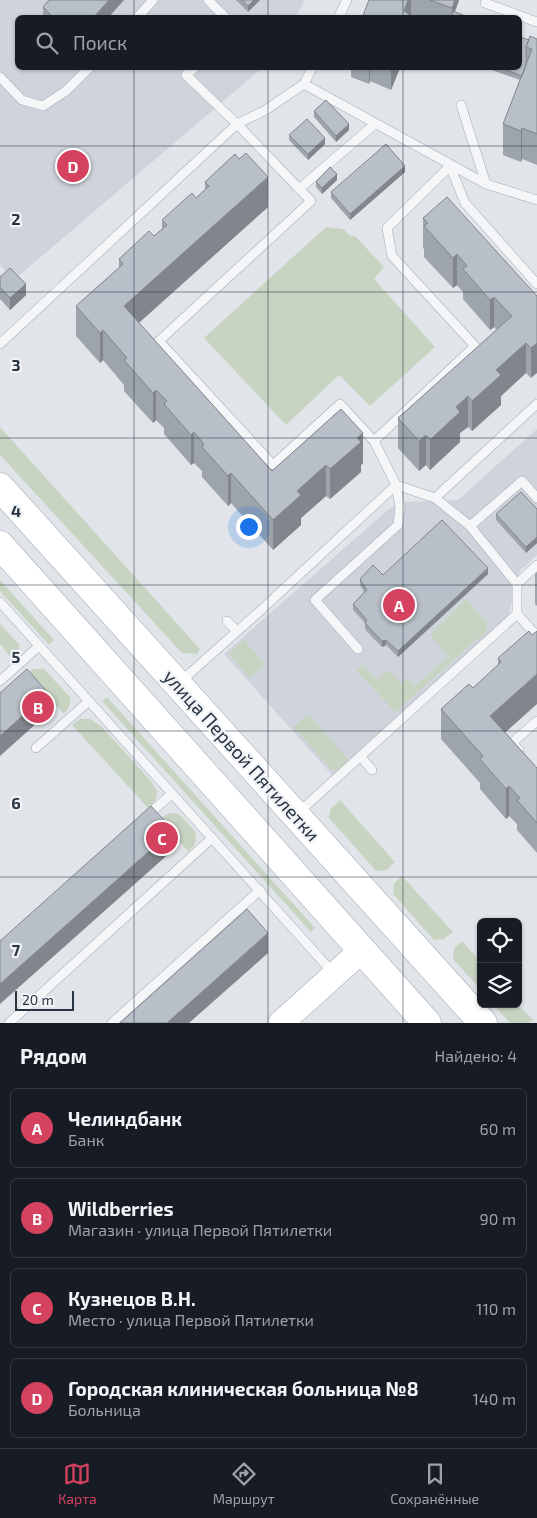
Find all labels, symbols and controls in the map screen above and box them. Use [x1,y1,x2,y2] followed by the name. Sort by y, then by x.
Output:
[15,15,522,70] search box
[33,29,61,57] icon: search
[73,31,127,54] text: Поиск
[57,147,89,185] pin: D
[11,209,21,228] text: 2
[11,355,21,374] text: 3
[11,501,21,520] text: 4
[236,514,262,540] your location
[383,586,415,624] pin: A
[12,647,21,666] text: 5
[158,665,325,846] street label: улица Первой Пятилетки
[22,688,54,726] pin: B
[11,793,21,812] text: 6
[146,819,178,857] pin: C
[477,918,522,1008] map controls
[477,918,522,963] button: locate
[12,940,21,959] text: 7
[477,963,522,1008] button: layers
[15,988,74,1011] scale bar
[22,991,54,1008] text: 20 m
[20,1043,87,1068] text: Рядом
[434,1046,517,1065] text: Найдено: 4
[68,1107,182,1130] text: Челиндбанк
[32,1119,42,1138] text: A
[480,1119,516,1138] text: 60 m
[68,1130,104,1149] text: Банк
[68,1197,174,1220] text: Wildberries
[32,1209,42,1228] text: B
[480,1209,516,1228] text: 90 m
[68,1220,332,1239] text: Магазин · улица Первой Пятилетки
[68,1287,196,1310] text: Кузнецов В.Н.
[32,1299,42,1318] text: C
[476,1299,516,1318] text: 110 m
[68,1310,314,1329] text: Место · улица Первой Пятилетки
[68,1377,419,1400] text: Городская клиническая больница №8
[32,1389,42,1408] text: D
[473,1389,516,1408] text: 140 m
[68,1400,141,1419] text: Больница
[58,1460,97,1507] tab: Карта
[213,1460,275,1507] tab: Маршрут
[390,1460,479,1507] tab: Сохранённые

